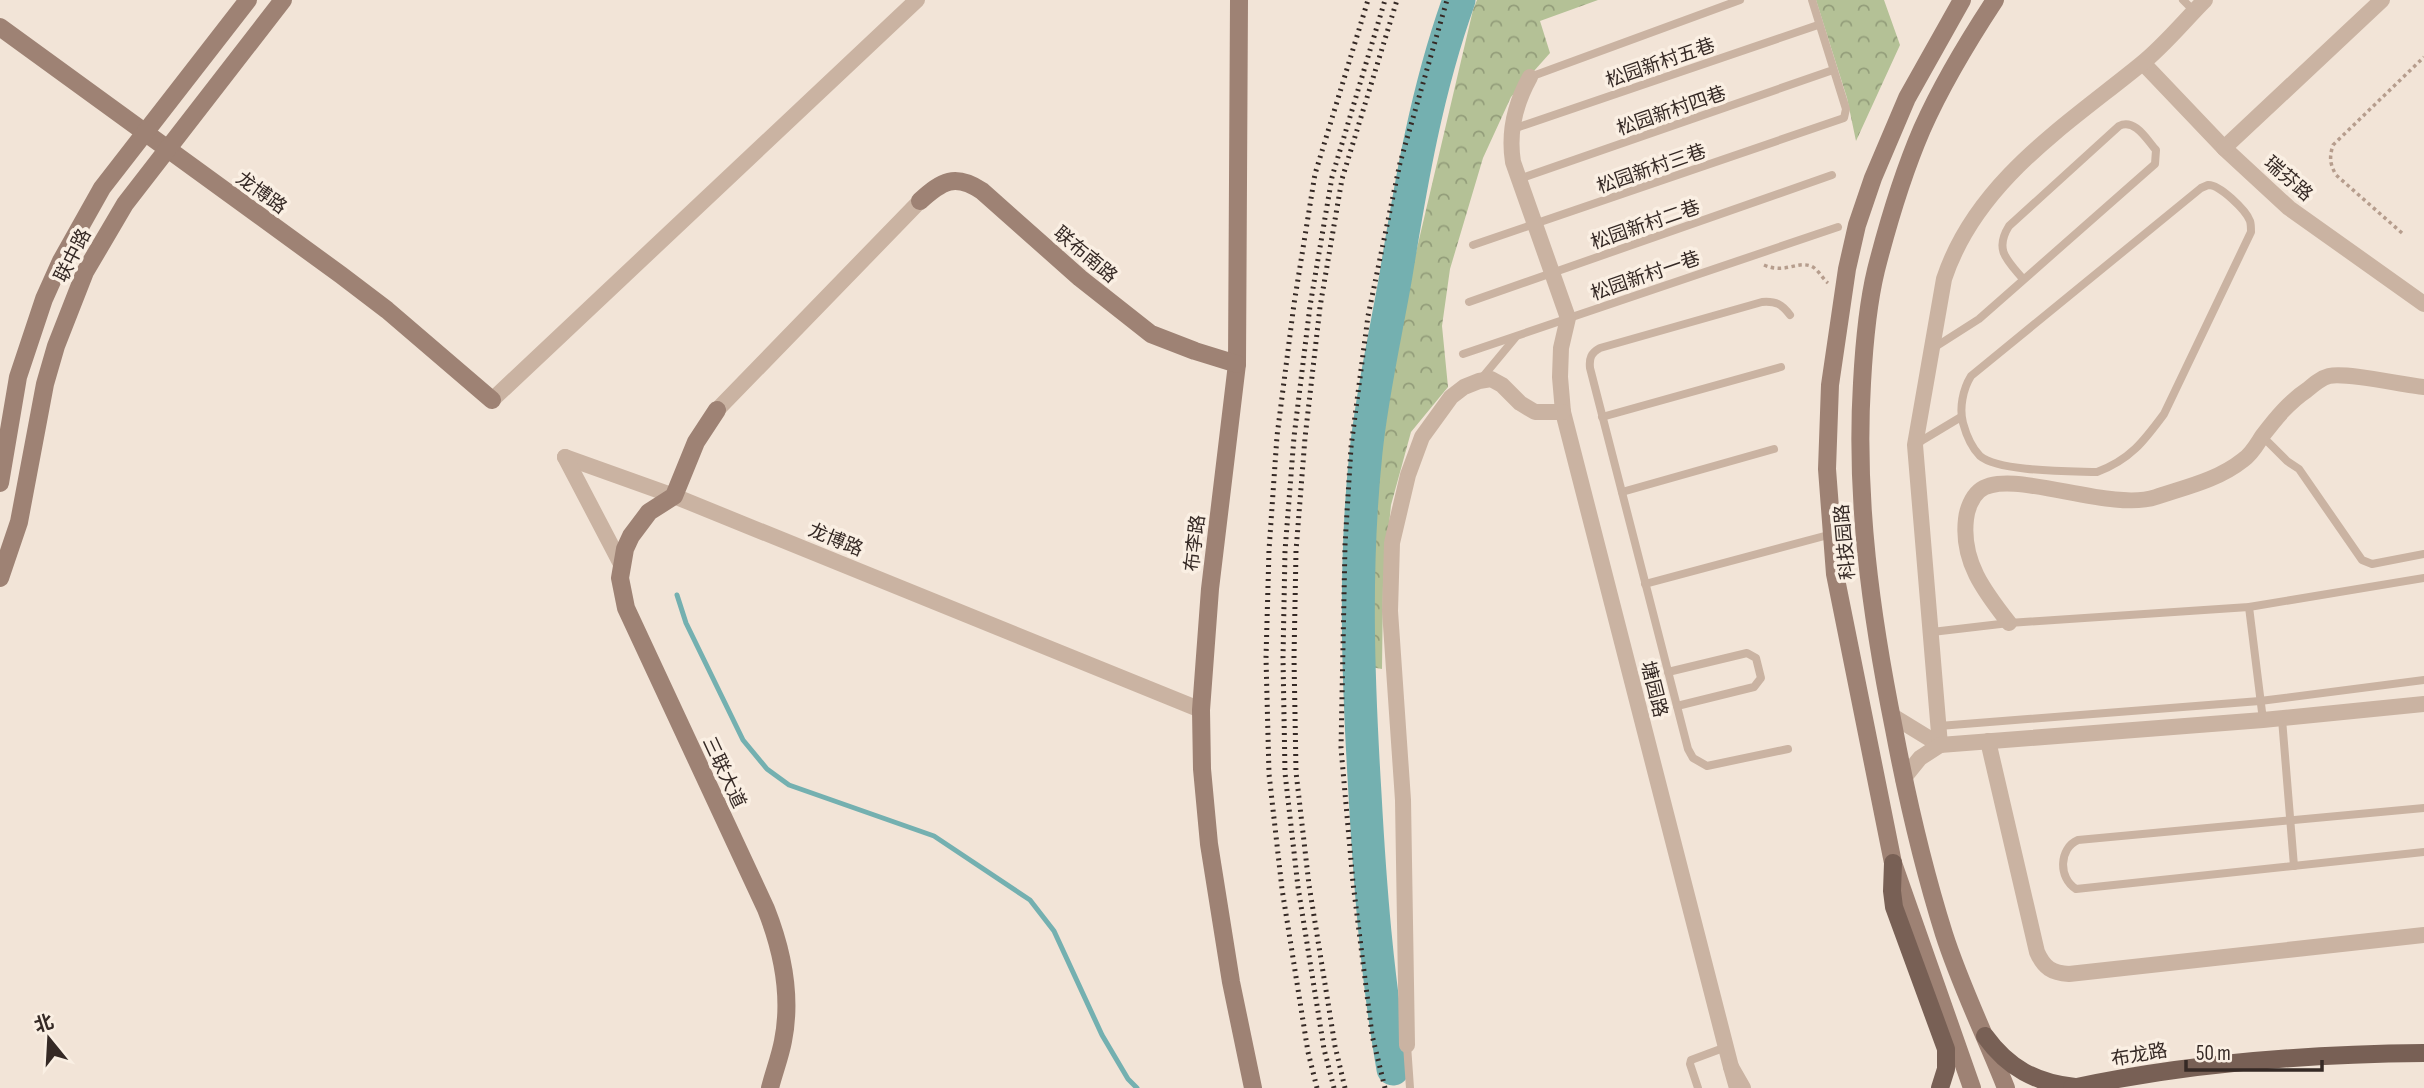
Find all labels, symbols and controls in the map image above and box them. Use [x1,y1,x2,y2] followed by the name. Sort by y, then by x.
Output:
[1603,34,1718,93] street label: 松园新村五巷
[1614,82,1729,141] street label: 松园新村四巷
[1594,140,1709,199] street label: 松园新村三巷
[2259,152,2317,207] street label: 瑞芬路
[231,167,291,219] street label: 龙博路
[1588,196,1703,255] street label: 松园新村二巷
[1049,222,1122,288] street label: 联布南路
[50,225,97,286] street label: 联中路
[1588,247,1703,306] street label: 松园新村一巷
[1831,503,1860,581] street label: 科技园路
[1181,513,1210,573] street label: 布李路
[805,519,866,562] street label: 龙博路
[1635,659,1672,720] street label: 塘园路
[697,733,750,812] street label: 三联大道
[14,1004,84,1074] north arrow
[32,1010,57,1038] text: 北
[2186,1028,2322,1072] scale bar
[2109,1039,2169,1072] street label: 布龙路
[2196,1041,2231,1066] text: 50 m

